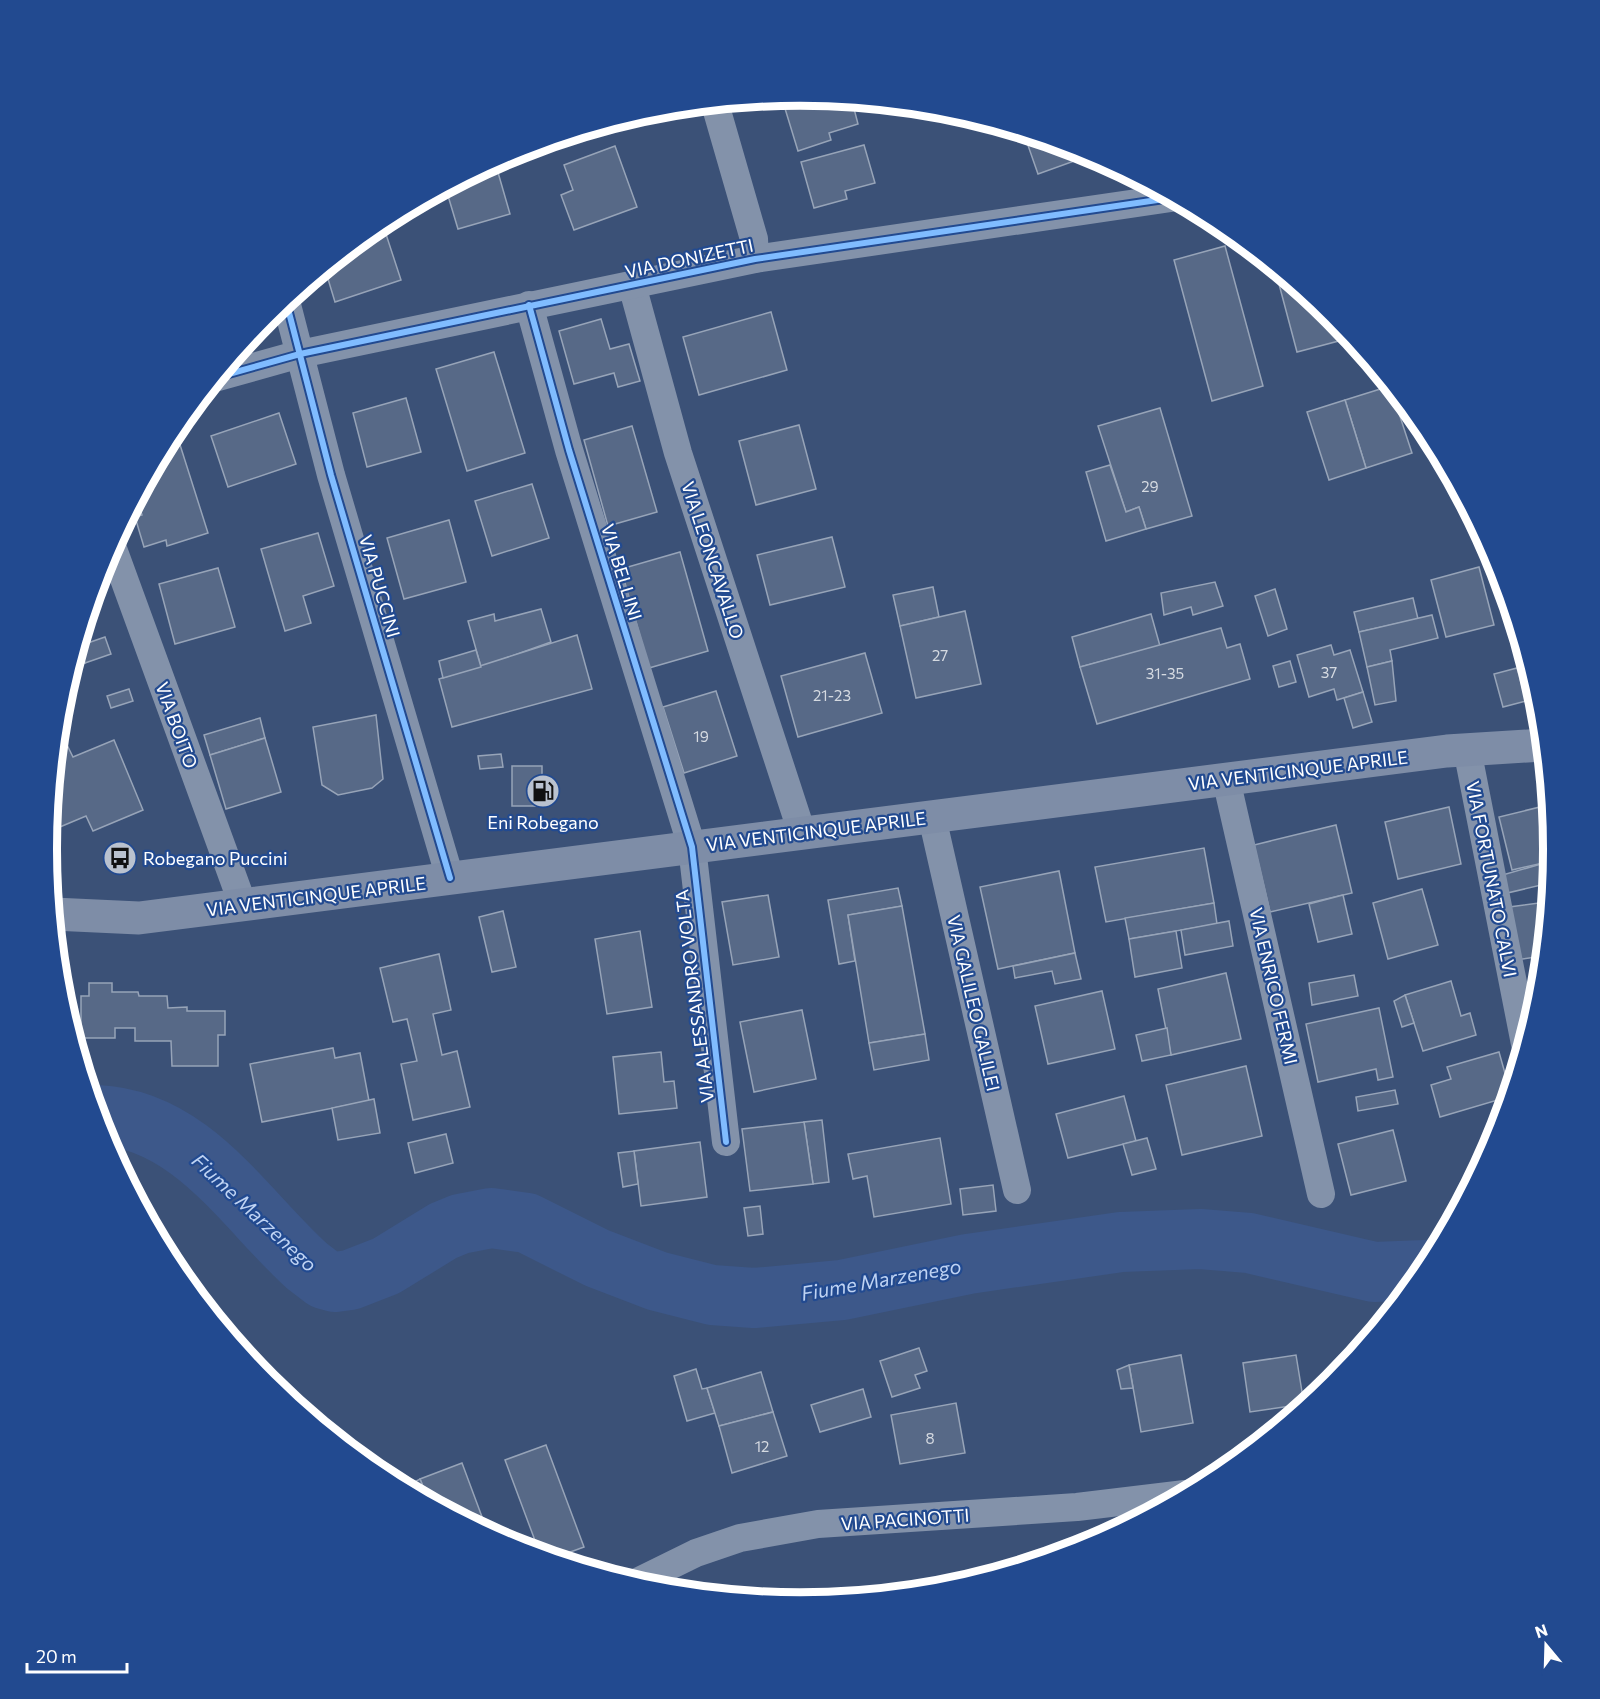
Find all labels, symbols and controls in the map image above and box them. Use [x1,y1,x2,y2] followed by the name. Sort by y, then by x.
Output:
[623,234,755,282] street label: VIA DONIZETTI
[1141,477,1159,495] house number: 29
[677,478,749,642] street label: VIA LEONCAVALLO
[597,521,647,623] street label: VIA BELLINI
[355,532,405,640] street label: VIA PUCCINI
[932,646,948,664] house number: 27
[1321,663,1337,681] house number: 37
[1146,664,1184,682] house number: 31-35
[151,679,203,771] street label: VIA BOITO
[813,686,851,704] house number: 21-23
[693,727,709,745] house number: 19
[1187,746,1409,794] street label: VIA VENTICINQUE APRILE
[525,773,561,809] fuel station icon: Eni Robegano
[1462,779,1522,979] street label: VIA FORTUNATO CALVI
[705,807,927,855] street label: VIA VENTICINQUE APRILE
[487,811,599,833] place label: Eni Robegano
[102,840,138,876] bus stop icon: Robegano Puccini
[143,847,288,869] place label: Robegano Puccini
[205,872,427,920] street label: VIA VENTICINQUE APRILE
[670,888,718,1104] street label: VIA ALESSANDRO VOLTA
[1245,905,1303,1067] street label: VIA ENRICO FERMI
[943,913,1005,1093] street label: VIA GALILEO GALILEI
[188,1148,322,1276] water label: Fiume Marzenego
[799,1253,963,1305] water label: Fiume Marzenego
[925,1429,935,1447] house number: 8
[755,1437,769,1455] house number: 12
[840,1504,970,1534] street label: VIA PACINOTTI
[1516,1615,1576,1675] north arrow
[1532,1619,1550,1641] text: N
[27,1636,128,1674] scale bar
[36,1645,77,1667] text: 20 m

